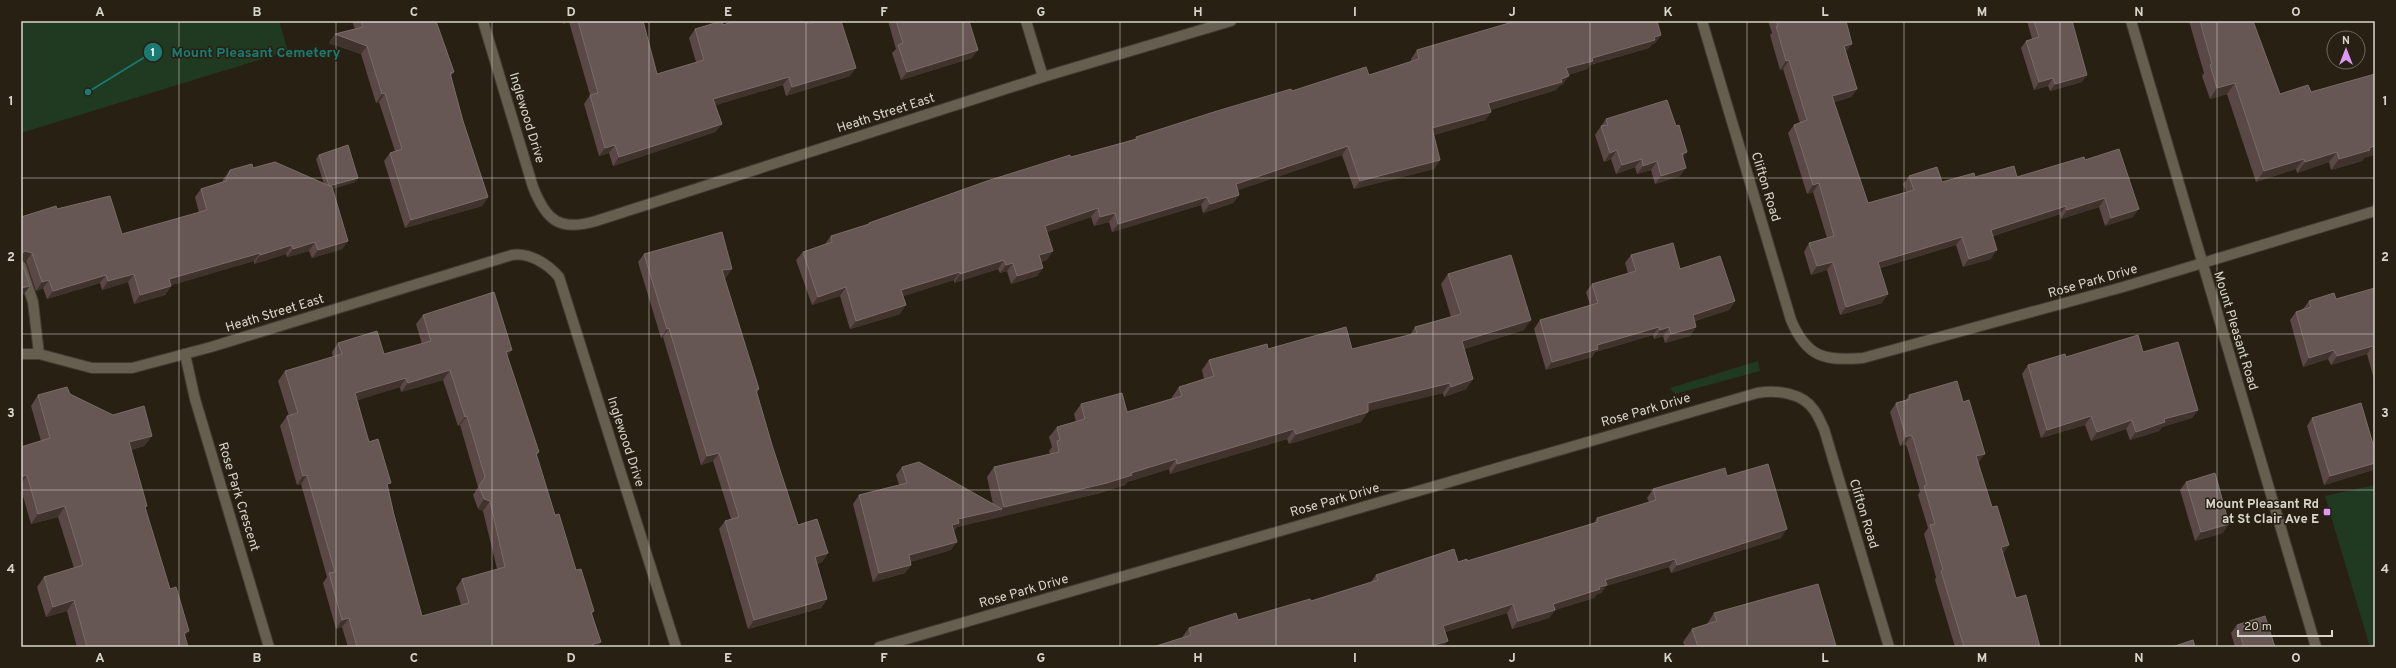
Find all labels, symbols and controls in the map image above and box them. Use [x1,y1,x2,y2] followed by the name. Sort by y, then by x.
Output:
[95,5,105,21] text: A
[253,5,262,21] text: B
[410,5,418,21] text: C
[566,5,576,21] text: D
[724,5,732,21] text: E
[880,5,888,21] text: F
[1037,5,1046,21] text: G
[1193,5,1203,21] text: H
[1353,5,1357,21] text: I
[1508,5,1516,21] text: J
[1663,5,1673,21] text: K
[1821,5,1829,21] text: L
[1977,5,1987,21] text: M
[2134,5,2144,21] text: N
[2291,5,2301,21] text: O
[2326,30,2366,70] north arrow
[2342,34,2350,48] text: N
[143,39,348,65] callout: Mount Pleasant Cemetery
[151,45,155,61] text: 1
[172,45,340,62] text: Mount Pleasant Cemetery
[505,71,547,165] street label: Inglewood Drive
[835,91,937,137] street label: Heath Street East
[8,94,14,110] text: 1
[2382,94,2388,110] text: 1
[1747,150,1783,224] street label: Clifton Road
[7,250,15,266] text: 2
[2381,250,2389,266] text: 2
[2047,262,2139,302] street label: Rose Park Drive
[2209,269,2261,393] street label: Mount Pleasant Road
[224,291,326,337] street label: Heath Street East
[1600,391,1692,431] street label: Rose Park Drive
[603,395,647,489] street label: Inglewood Drive
[7,406,15,422] text: 3
[2381,406,2389,422] text: 3
[214,441,262,553] street label: Rose Park Crescent
[1845,477,1881,551] street label: Clifton Road
[1289,481,1381,521] street label: Rose Park Drive
[2206,497,2319,528] place label: Mount Pleasant Rd at St Clair Ave E
[2322,507,2332,517] marker: Mount Pleasant Rd at St Clair Ave E
[7,562,15,578] text: 4
[2381,562,2389,578] text: 4
[978,572,1070,612] street label: Rose Park Drive
[2238,612,2332,638] scale bar
[2244,619,2272,635] text: 20 m
[95,651,105,667] text: A
[253,651,262,667] text: B
[410,651,418,667] text: C
[566,651,576,667] text: D
[724,651,732,667] text: E
[880,651,888,667] text: F
[1037,651,1046,667] text: G
[1193,651,1203,667] text: H
[1353,651,1357,667] text: I
[1508,651,1516,667] text: J
[1663,651,1673,667] text: K
[1821,651,1829,667] text: L
[1977,651,1987,667] text: M
[2134,651,2144,667] text: N
[2291,651,2301,667] text: O

